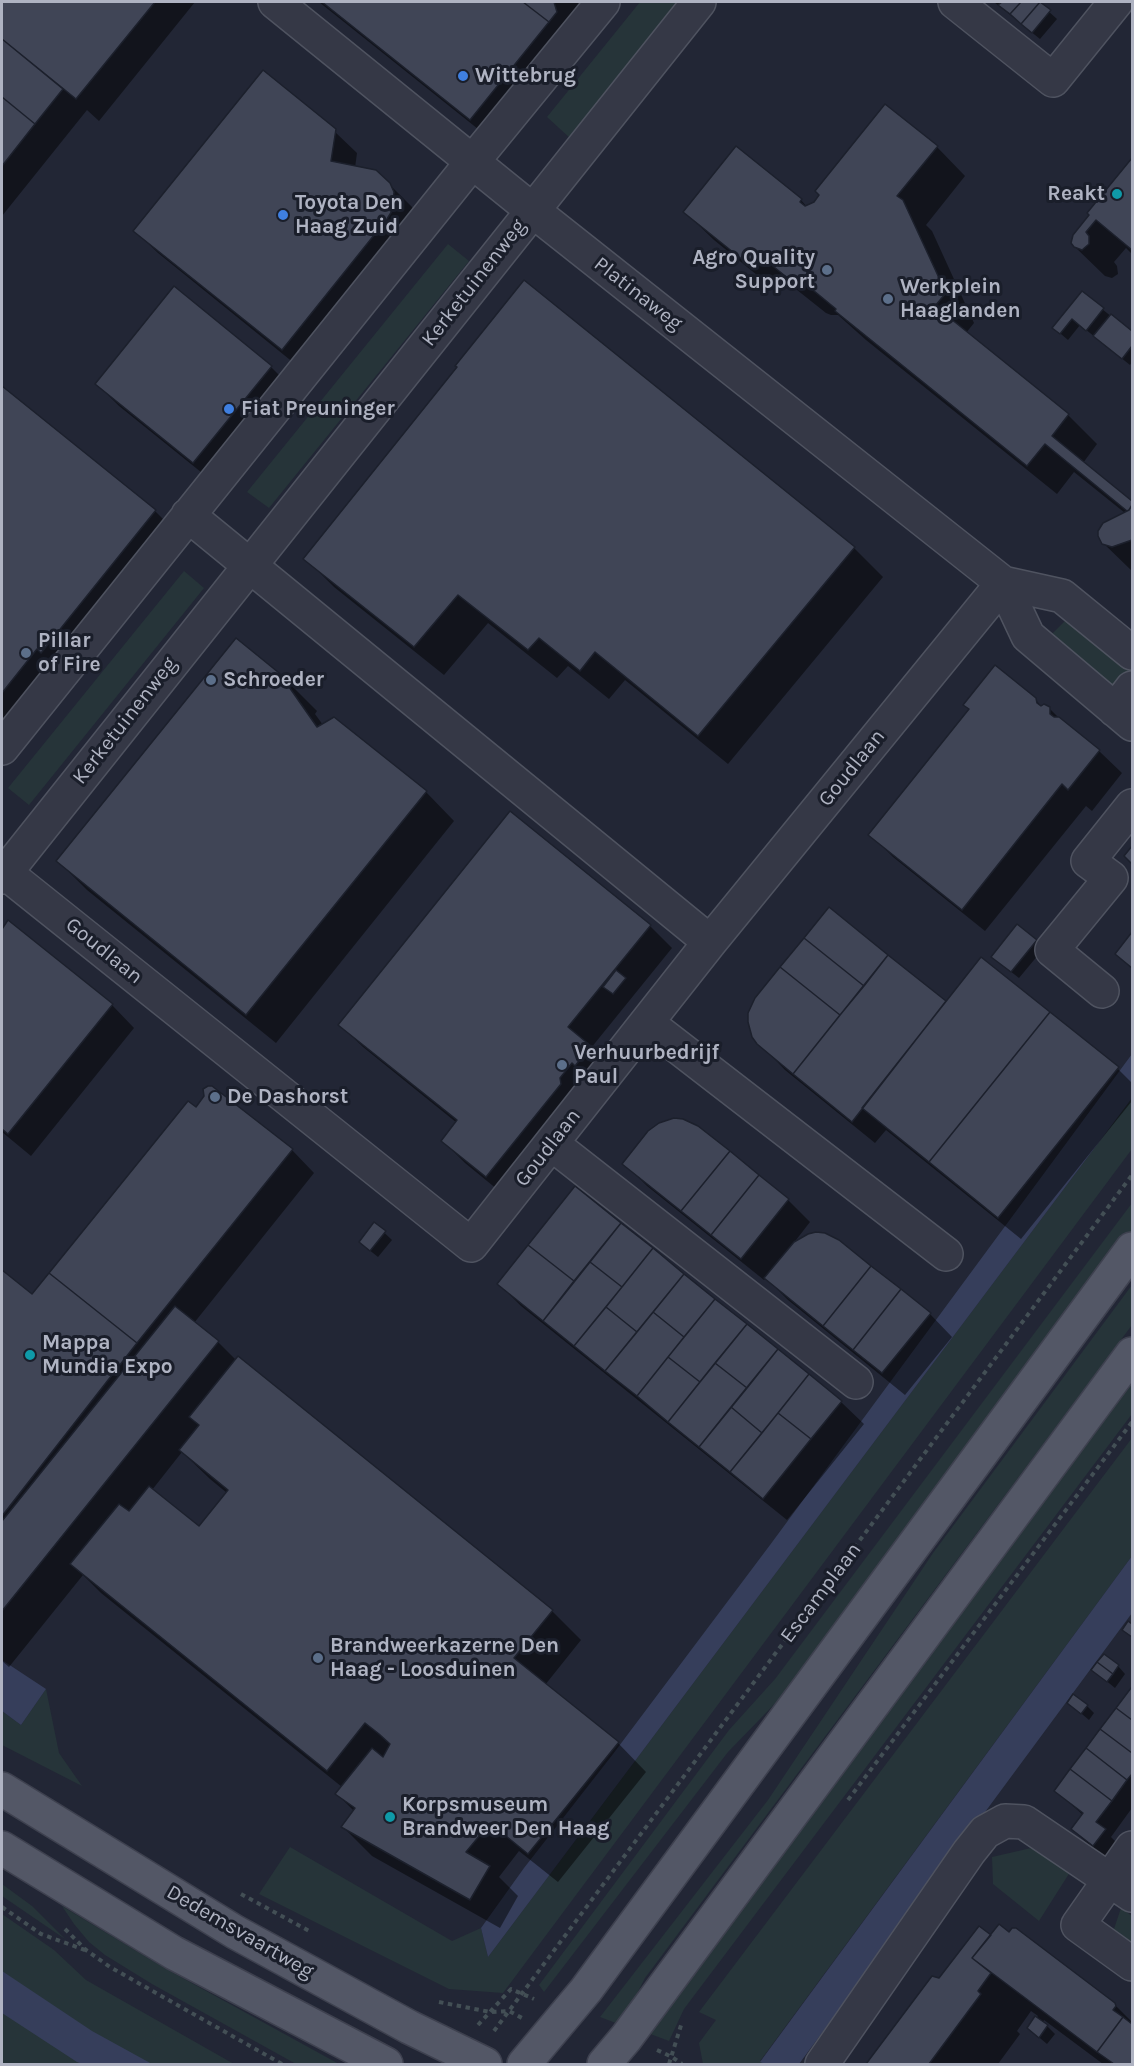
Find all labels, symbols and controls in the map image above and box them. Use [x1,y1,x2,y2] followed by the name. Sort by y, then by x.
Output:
[475,63,576,89] place label: Wittebrug
[456,69,470,83] marker: Wittebrug
[1047,181,1105,207] place label: Reakt
[1110,187,1124,201] marker: Reakt
[295,190,403,240] place label: Toyota Den Haag Zuid
[276,208,290,222] marker: Toyota Den Haag Zuid
[416,214,532,352] street label: Kerketuinenweg
[692,245,815,295] place label: Agro Quality Support
[589,252,687,336] street label: Platinaweg
[820,263,834,277] marker: Agro Quality Support
[900,274,1020,324] place label: Werkplein Haaglanden
[881,292,895,306] marker: Werkplein Haaglanden
[241,396,395,422] place label: Fiat Preuninger
[222,402,236,416] marker: Fiat Preuninger
[38,628,101,678] place label: Pillar of Fire
[19,646,33,660] marker: Pillar of Fire
[67,652,183,790] street label: Kerketuinenweg
[223,667,324,693] place label: Schroeder
[204,673,218,687] marker: Schroeder
[813,724,891,812] street label: Goudlaan
[60,912,148,990] street label: Goudlaan
[574,1040,719,1090] place label: Verhuurbedrijf Paul
[555,1058,569,1072] marker: Verhuurbedrijf Paul
[227,1084,348,1110] place label: De Dashorst
[208,1090,222,1104] marker: De Dashorst
[510,1104,586,1192] street label: Goudlaan
[42,1330,173,1380] place label: Mappa Mundia Expo
[23,1348,37,1362] marker: Mappa Mundia Expo
[775,1538,867,1648] street label: Escamplaan
[330,1633,559,1683] place label: Brandweerkazerne Den Haag - Loosduinen
[311,1651,325,1665] marker: Brandweerkazerne Den Haag - Loosduinen
[402,1792,609,1842] place label: Korpsmuseum Brandweer Den Haag
[383,1810,397,1824] marker: Korpsmuseum Brandweer Den Haag
[162,1880,318,1984] street label: Dedemsvaartweg

